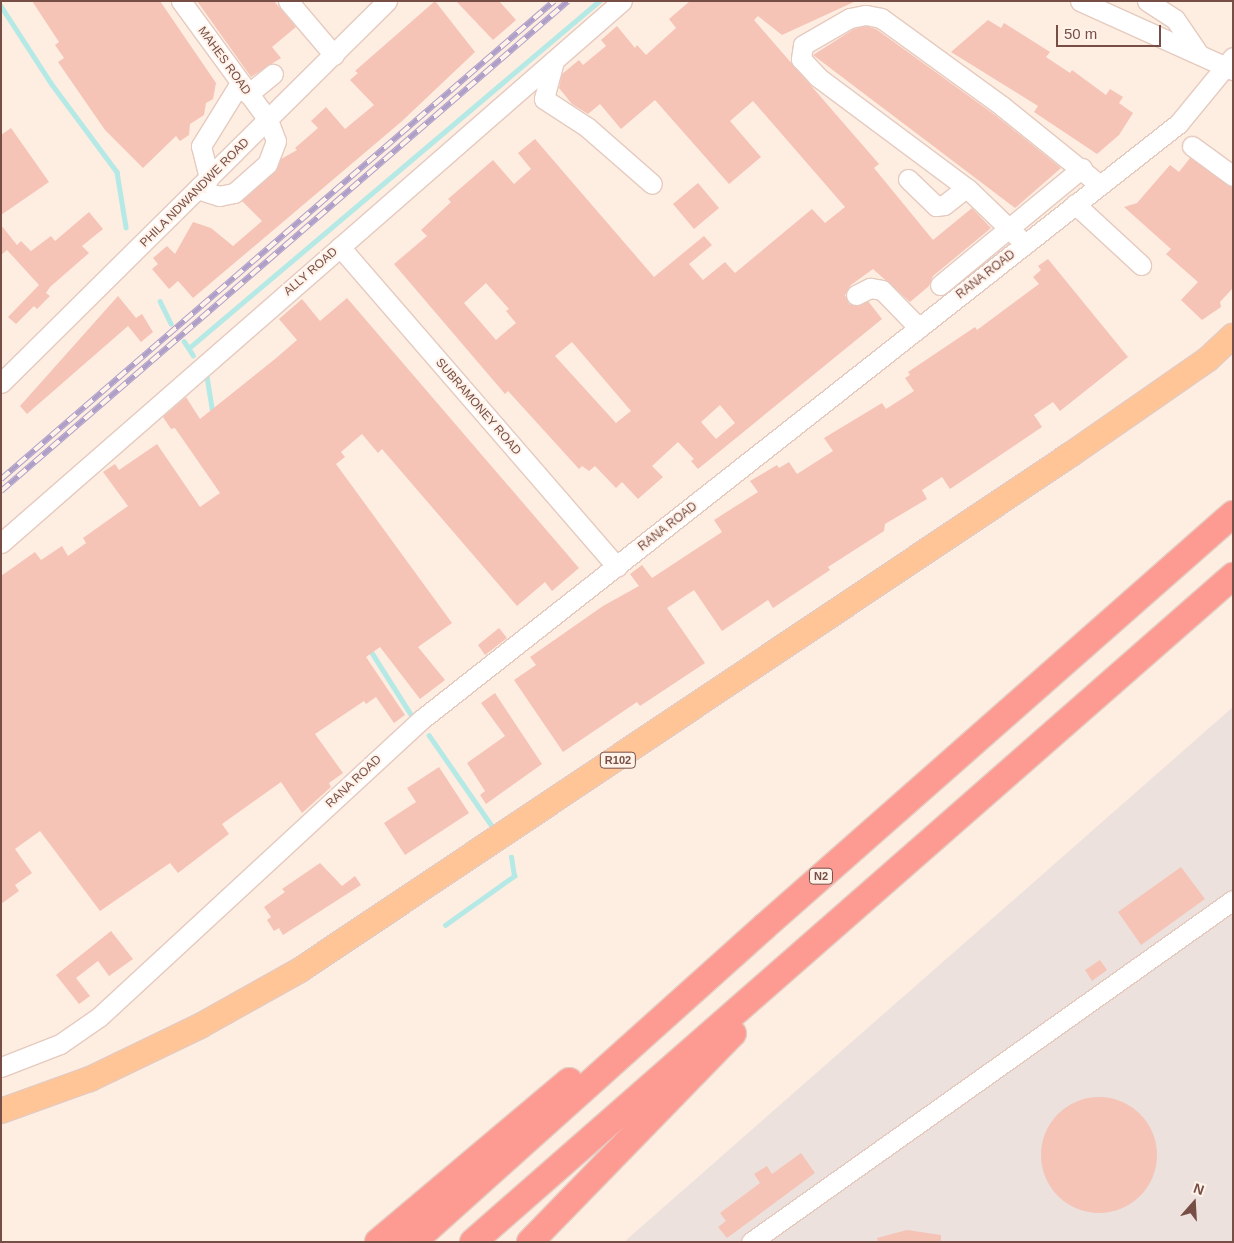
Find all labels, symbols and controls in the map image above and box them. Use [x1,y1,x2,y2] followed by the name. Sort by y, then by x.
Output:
[1059,15,1164,47] scale bar
[194,24,254,98] street label: MAHES ROAD
[1064,25,1097,42] text: 50 m
[137,135,253,251] street label: PHILA NDWANDWE ROAD
[281,245,341,299] street label: ALLY ROAD
[953,247,1019,303] street label: RANA ROAD
[432,356,524,458] street label: SUBRAMONEY ROAD
[635,499,701,555] street label: RANA ROAD
[323,752,385,812] street label: RANA ROAD
[599,752,637,768] road number: R102
[808,868,834,884] road number: N2
[1169,1178,1219,1228] north arrow
[1191,1180,1206,1198] text: N

